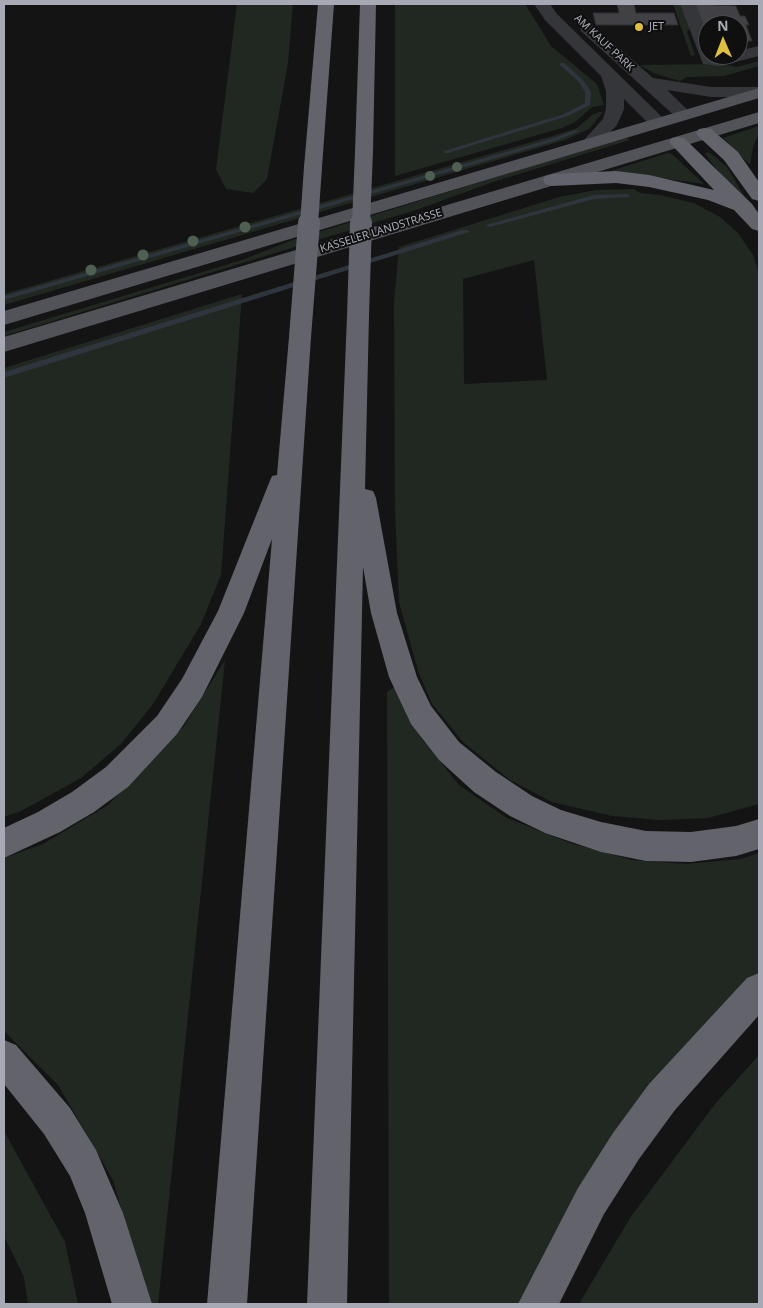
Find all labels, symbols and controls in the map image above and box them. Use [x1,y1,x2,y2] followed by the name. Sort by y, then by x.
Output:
[571,12,637,74] street label: AM KAUF PARK
[698,15,748,65] north arrow
[717,16,729,35] text: N
[649,20,664,34] place label: JET
[633,21,645,33] marker: JET
[318,206,444,256] street label: KASSELER LANDSTRASSE

